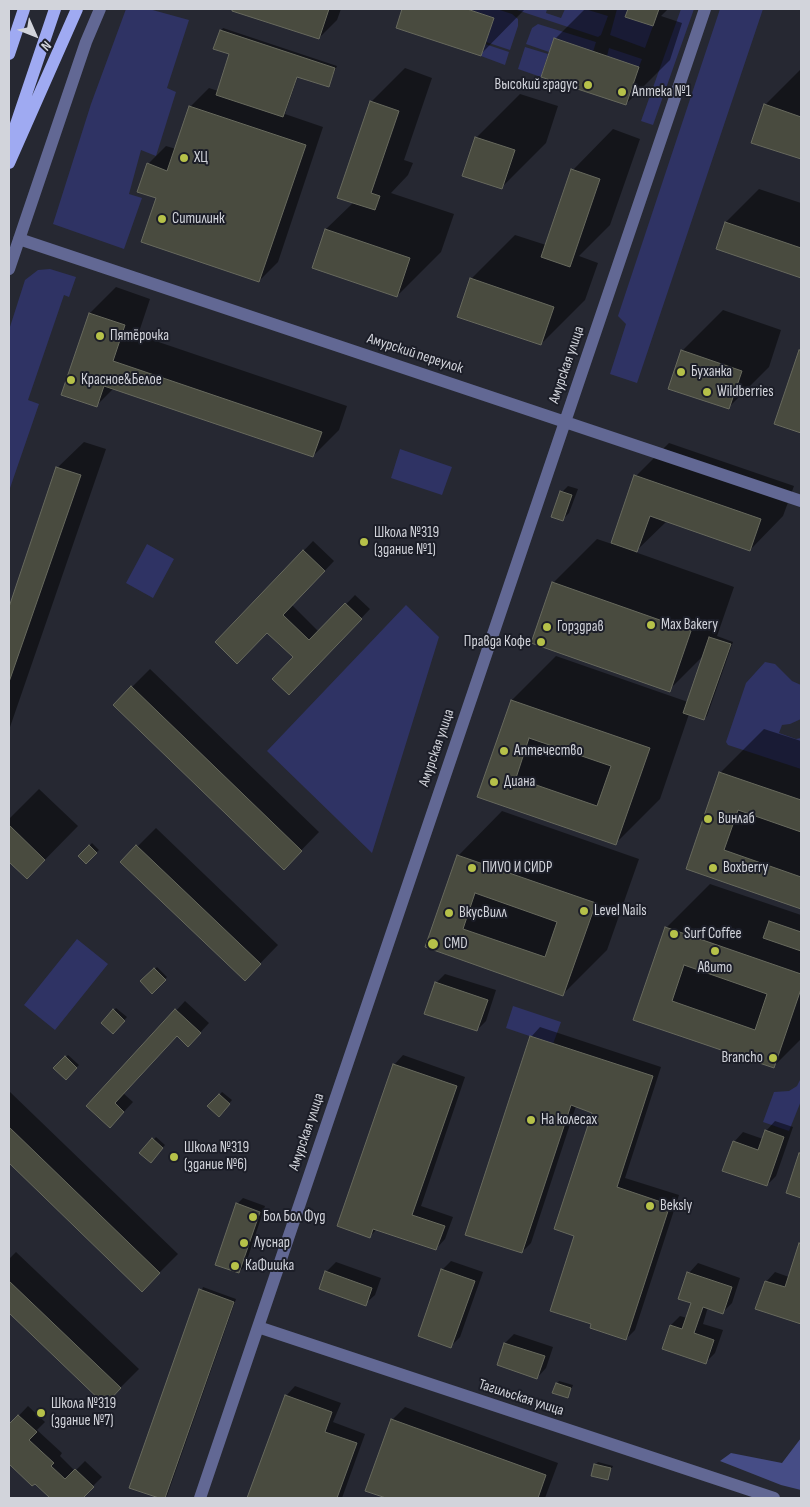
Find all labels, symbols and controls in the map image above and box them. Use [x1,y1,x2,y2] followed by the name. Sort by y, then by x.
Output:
[10,10,60,60] north arrow
[37,37,55,54] text: N
[495,76,578,94] place label: Высокий градус
[582,79,594,91] marker: Высокий градус
[632,83,691,101] place label: Аптека №1
[616,86,628,98] marker: Аптека №1
[194,149,208,167] place label: ХЦ
[178,152,190,164] marker: ХЦ
[172,210,225,228] place label: Ситилинк
[156,213,168,225] marker: Ситилинк
[545,324,589,406] street label: Амурская улица
[110,327,169,345] place label: Пятёрочка
[94,330,106,342] marker: Пятёрочка
[365,330,465,378] street label: Амурский переулок
[691,363,732,381] place label: Буханка
[675,366,687,378] marker: Буханка
[81,371,162,389] place label: Красное&Белое
[65,374,77,386] marker: Красное&Белое
[717,383,774,401] place label: Wildberries
[701,386,713,398] marker: Wildberries
[374,524,439,559] place label: Школа №319 (здание №1)
[358,536,370,548] marker: Школа №319 (здание №1)
[661,616,718,634] place label: Max Bakery
[557,618,604,636] place label: Горздрав
[645,619,657,631] marker: Max Bakery
[541,621,553,633] marker: Горздрав
[464,633,531,651] place label: Правда Кофе
[535,636,547,648] marker: Правда Кофе
[415,707,459,789] street label: Амурская улица
[514,742,583,760] place label: Аптечество
[498,745,510,757] marker: Аптечество
[504,773,535,791] place label: Диана
[488,776,500,788] marker: Диана
[718,810,755,828] place label: Винлаб
[702,813,714,825] marker: Винлаб
[482,859,552,877] place label: ПИVO И СИDР
[723,859,768,877] place label: Boxberry
[466,862,478,874] marker: ПИVO И СИDР
[707,862,719,874] marker: Boxberry
[594,902,647,920] place label: Level Nails
[459,904,507,922] place label: ВкусВилл
[578,905,590,917] marker: Level Nails
[443,907,455,919] marker: ВкусВилл
[684,925,742,943] place label: Surf Coffee
[668,928,680,940] marker: Surf Coffee
[444,935,468,953] place label: CMD
[426,937,440,951] marker: CMD
[709,945,721,957] marker: Авито
[698,959,732,977] place label: Авито
[721,1049,763,1067] place label: Brancho
[767,1052,779,1064] marker: Brancho
[285,1091,329,1173] street label: Амурская улица
[541,1111,597,1129] place label: На колесах
[525,1114,537,1126] marker: На колесах
[184,1139,249,1174] place label: Школа №319 (здание №6)
[168,1151,180,1163] marker: Школа №319 (здание №6)
[660,1197,692,1215] place label: Beksly
[644,1200,656,1212] marker: Beksly
[263,1208,325,1226] place label: Бол Бол Фуд
[247,1211,259,1223] marker: Бол Бол Фуд
[254,1234,290,1252] place label: Луснар
[238,1237,250,1249] marker: Луснар
[245,1257,294,1275] place label: КаФишка
[229,1260,241,1272] marker: КаФишка
[476,1376,566,1420] street label: Тагильская улица
[51,1395,116,1430] place label: Школа №319 (здание №7)
[35,1407,47,1419] marker: Школа №319 (здание №7)

